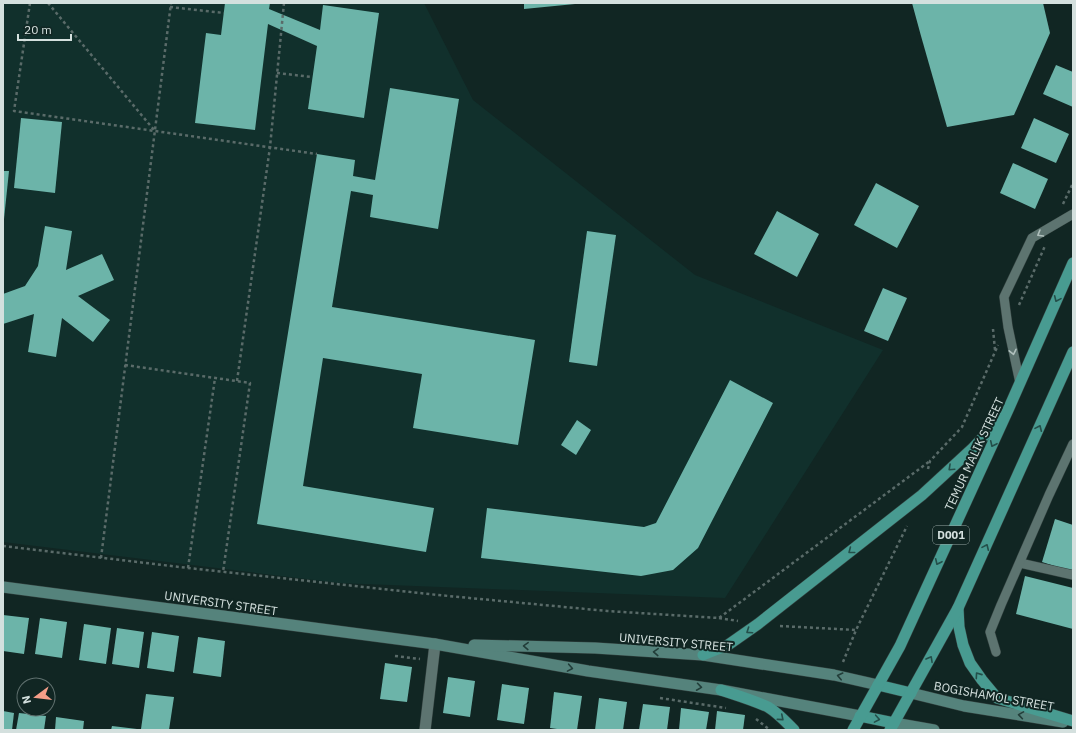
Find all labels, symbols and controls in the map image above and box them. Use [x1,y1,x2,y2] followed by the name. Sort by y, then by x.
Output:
[18,16,71,42] scale bar
[24,22,52,37] text: 20 m
[1037,229,1044,236] one-way arrow
[1054,294,1062,302] one-way arrow
[1009,349,1017,355] one-way arrow
[941,395,1007,513] street label: TEMUR MALIK STREET
[1034,425,1042,432] one-way arrow
[989,441,997,448] one-way arrow
[948,463,956,471] one-way arrow
[933,526,969,544] road number: D001
[981,543,989,551] one-way arrow
[849,546,856,553] one-way arrow
[935,558,943,566] one-way arrow
[163,588,279,618] street label: UNIVERSITY STREET
[746,626,753,634] one-way arrow
[618,630,734,654] street label: UNIVERSITY STREET
[523,642,529,651] one-way arrow
[653,648,659,656] one-way arrow
[925,656,932,663] one-way arrow
[567,663,573,671] one-way arrow
[837,672,844,681] one-way arrow
[975,672,983,679] one-way arrow
[16,677,56,717] north arrow
[933,678,1055,714] street label: BOGISHAMOL STREET
[696,682,702,691] one-way arrow
[19,694,34,705] text: N
[1018,711,1024,720] one-way arrow
[776,713,784,720] one-way arrow
[874,715,880,723] one-way arrow

